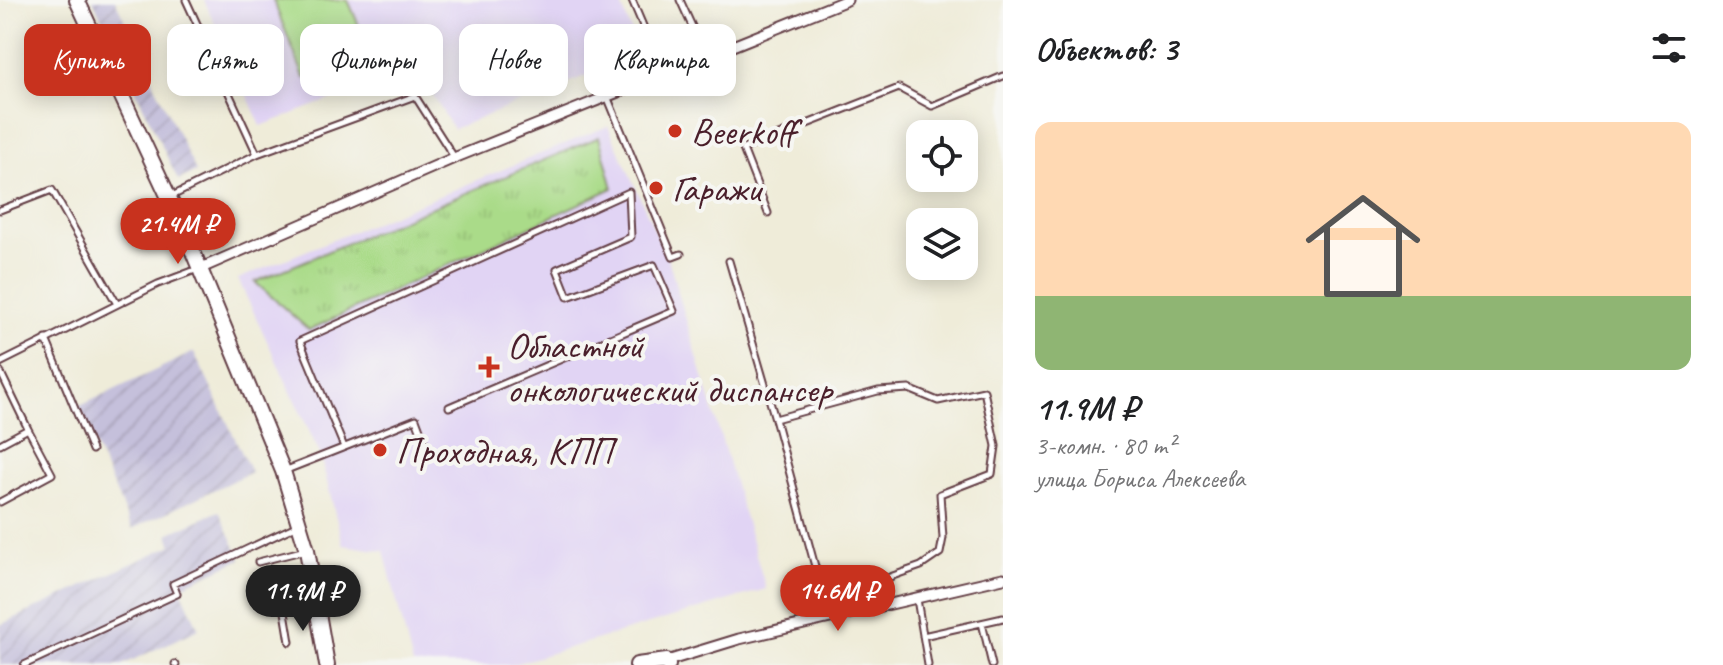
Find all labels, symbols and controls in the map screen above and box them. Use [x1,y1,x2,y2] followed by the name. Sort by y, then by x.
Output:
[24,24,151,96] chip: Купить
[167,24,284,96] chip: Снять
[300,24,443,96] chip: Фильтры
[459,24,568,96] chip: Новое
[584,24,736,96] chip: Квартира
[1647,26,1691,70] icon: filters
[1035,27,1177,70] text: Объектов: 3
[691,108,803,155] place label: Beerkoff
[906,120,978,280] map controls
[906,120,978,192] button: locate
[666,122,684,140] marker: Beerkoff
[672,165,764,212] place label: Гаражи
[1291,174,1435,318] icon: home
[647,179,665,197] marker: Гаражи
[104,198,252,266] pin: 21.4M ₽
[139,207,217,240] text: 21.4M ₽
[906,208,978,280] button: layers
[507,322,834,413] place label: Областной онкологический диспансер
[478,356,500,378] marker: Областной онкологический диспансер
[1035,386,1138,429] text: 11.9M ₽
[396,427,619,474] place label: Проходная, КПП
[1035,429,1175,462] text: 3-комн. · 80 m²
[371,441,389,459] marker: Проходная, КПП
[1035,462,1245,495] text: улица Бориса Алексеева
[229,565,377,633] pin: 11.9M ₽
[764,565,912,633] pin: 14.6M ₽
[264,574,342,607] text: 11.9M ₽
[798,574,878,607] text: 14.6M ₽

